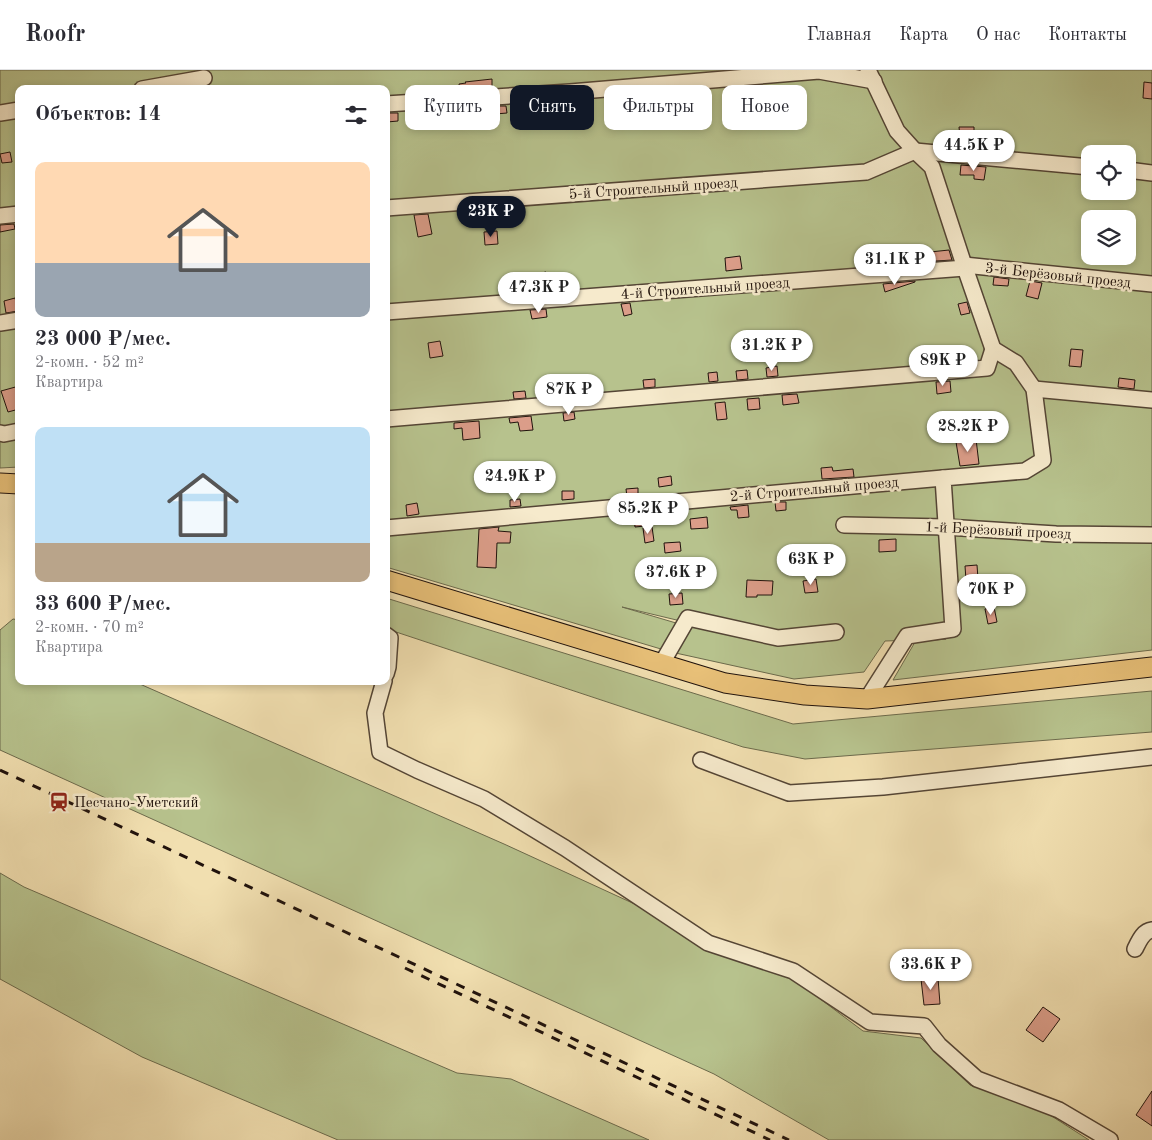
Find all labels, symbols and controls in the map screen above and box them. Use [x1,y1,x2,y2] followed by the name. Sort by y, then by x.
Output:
[25,23,86,47] text: Roofr
[807,26,871,44] text: Главная
[899,26,948,44] text: Карта
[976,26,1020,44] text: О нас
[1048,26,1127,44] text: Контакты
[405,85,500,130] chip: Купить
[510,85,594,130] chip: Снять
[604,85,712,130] chip: Фильтры
[722,85,807,130] chip: Новое
[342,101,370,129] icon: filters
[35,104,161,125] text: Объектов: 14
[928,129,1020,172] pin: 44.5K ₽
[944,138,1004,154] text: 44.5K ₽
[1081,145,1136,265] map controls
[1081,145,1136,200] button: locate
[568,176,739,203] street label: 5-й Строительный проезд
[158,195,248,285] icon: home
[456,196,526,238] pin: 23K ₽
[468,204,514,220] text: 23K ₽
[1081,210,1136,265] button: layers
[849,244,941,286] pin: 31.1K ₽
[865,252,925,268] text: 31.1K ₽
[984,261,1132,292] street label: 3-й Берёзовый проезд
[493,272,585,314] pin: 47.3K ₽
[620,276,791,303] street label: 4-й Строительный проезд
[509,280,569,296] text: 47.3K ₽
[35,329,171,350] text: 23 000 ₽/мес.
[726,330,818,372] pin: 31.2K ₽
[742,338,802,354] text: 31.2K ₽
[908,344,978,387] pin: 89K ₽
[920,353,966,369] text: 89K ₽
[35,355,144,371] text: 2-комн. · 52 m²
[534,374,604,416] pin: 87K ₽
[35,375,103,391] text: Квартира
[546,382,592,398] text: 87K ₽
[922,410,1014,453] pin: 28.2K ₽
[938,419,998,435] text: 28.2K ₽
[158,460,248,550] icon: home
[469,460,561,503] pin: 24.9K ₽
[485,469,545,485] text: 24.9K ₽
[729,476,900,505] street label: 2-й Строительный проезд
[602,492,694,535] pin: 85.2K ₽
[618,501,678,517] text: 85.2K ₽
[925,520,1072,543] street label: 1-й Берёзовый проезд
[776,544,846,586] pin: 63K ₽
[788,552,834,568] text: 63K ₽
[630,556,722,599] pin: 37.6K ₽
[646,565,706,581] text: 37.6K ₽
[956,574,1026,616] pin: 70K ₽
[968,582,1014,598] text: 70K ₽
[35,594,171,615] text: 33 600 ₽/мес.
[35,620,144,636] text: 2-комн. · 70 m²
[35,640,103,656] text: Квартира
[48,791,70,813] station icon: Песчано-Уметский
[74,796,198,811] place label: Песчано-Уметский
[885,948,977,991] pin: 33.6K ₽
[901,957,961,973] text: 33.6K ₽

